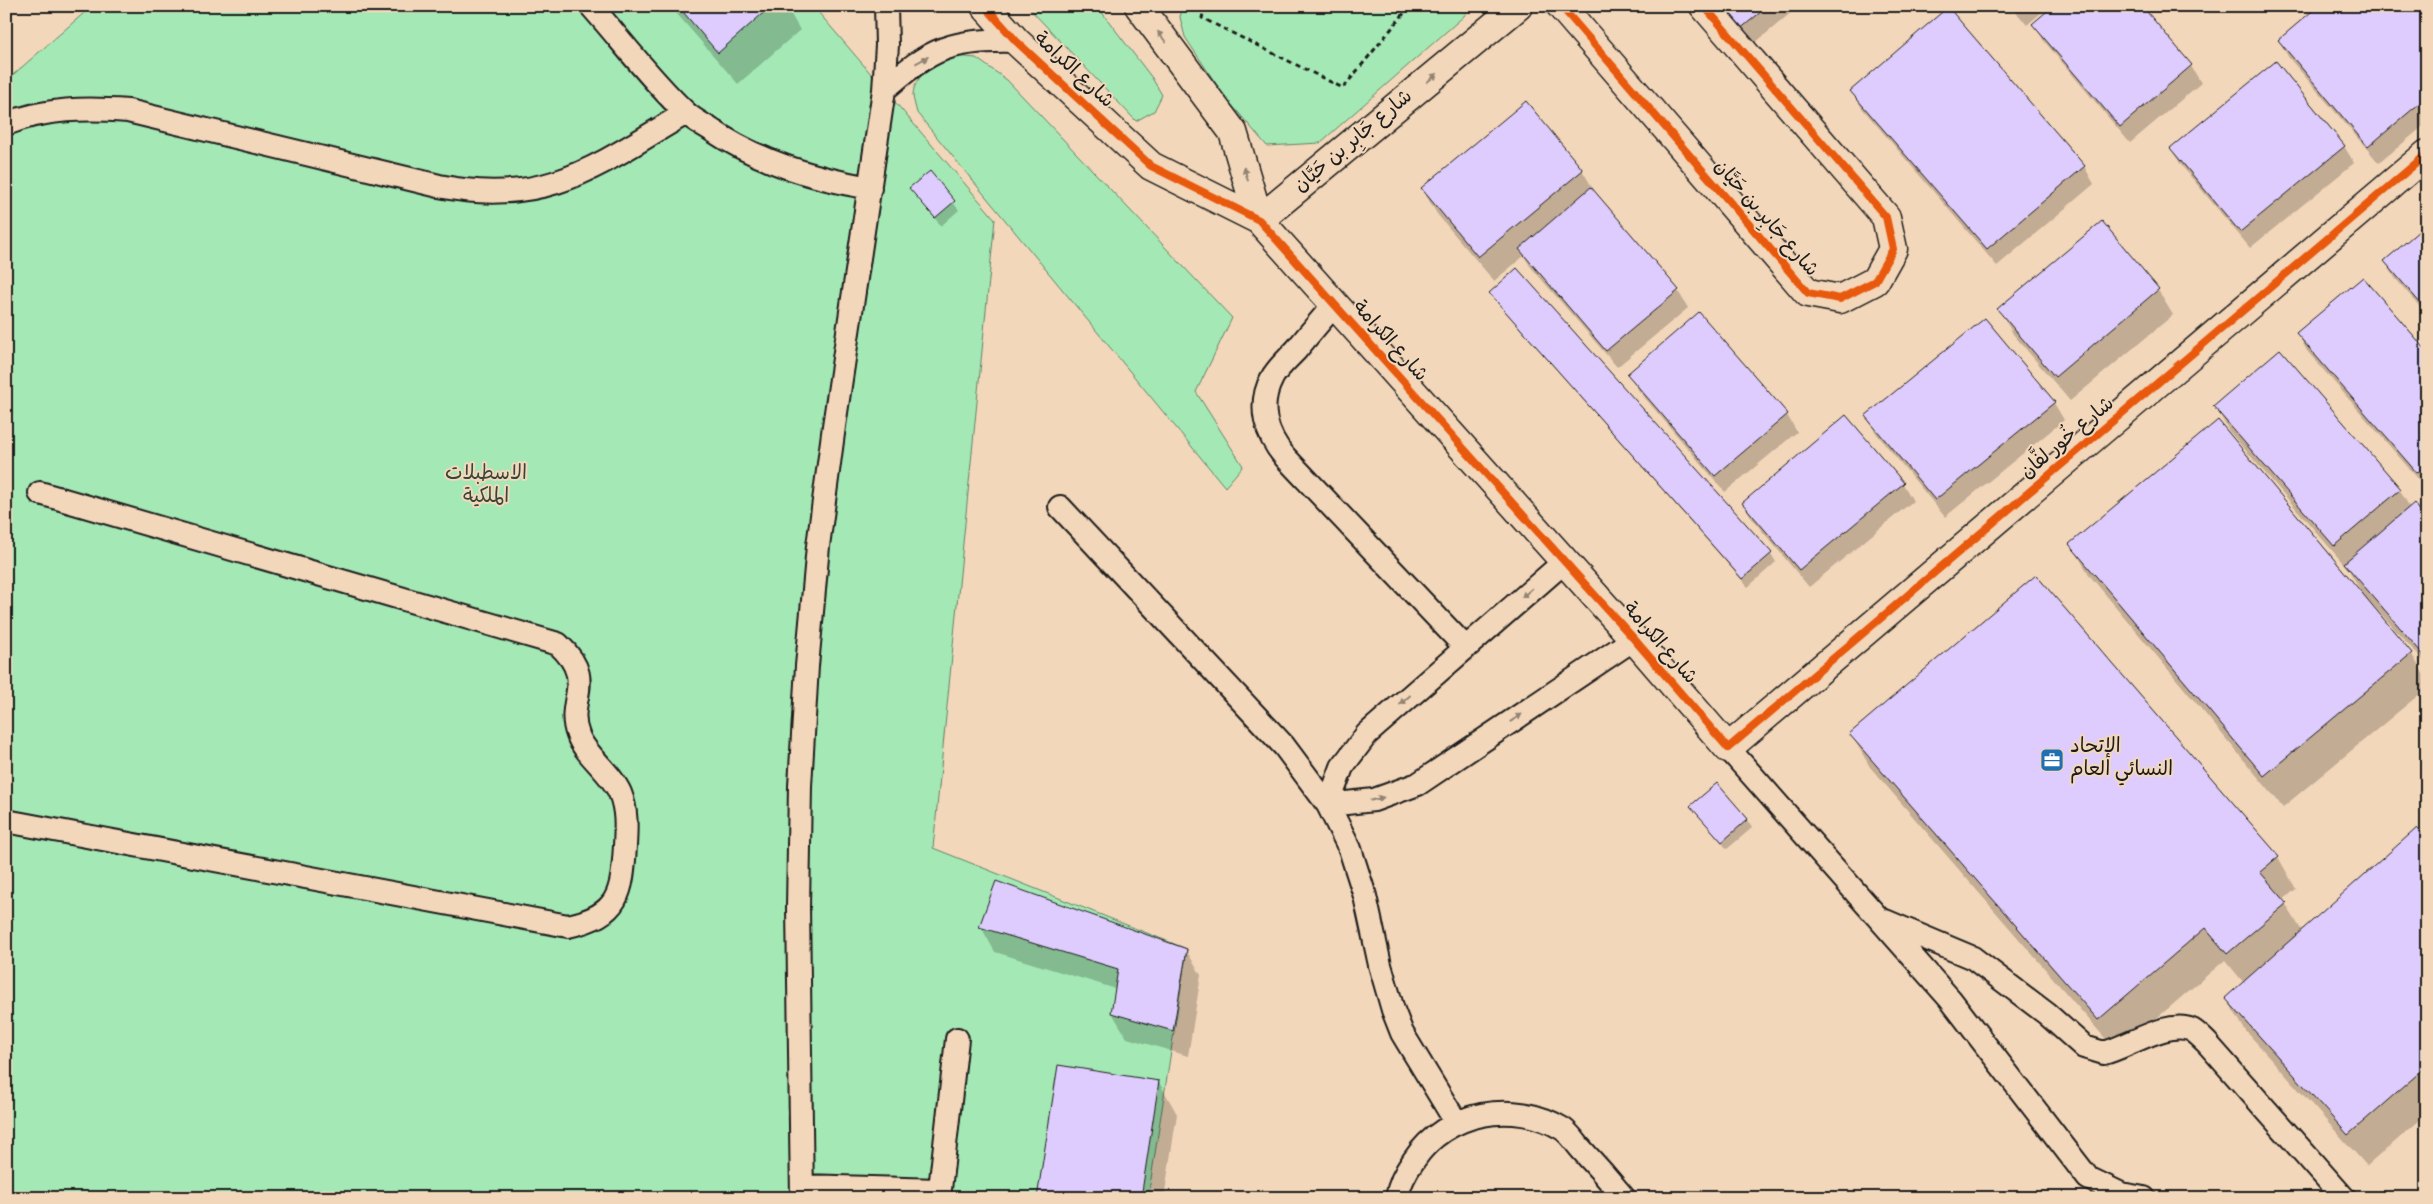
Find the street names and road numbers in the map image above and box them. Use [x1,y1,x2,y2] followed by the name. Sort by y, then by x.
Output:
[1027,26,1119,116] street label: شارع الكرامة
[1289,84,1420,200] street label: شارع جَابِر بن حَيَّان
[1706,154,1824,284] street label: شارع جَابِر بن حَيَّان
[1345,295,1433,389] street label: شارع الكرامة
[2012,388,2121,487] street label: شارع خُور لفَّان
[1615,597,1703,691] street label: شارع الكرامة

